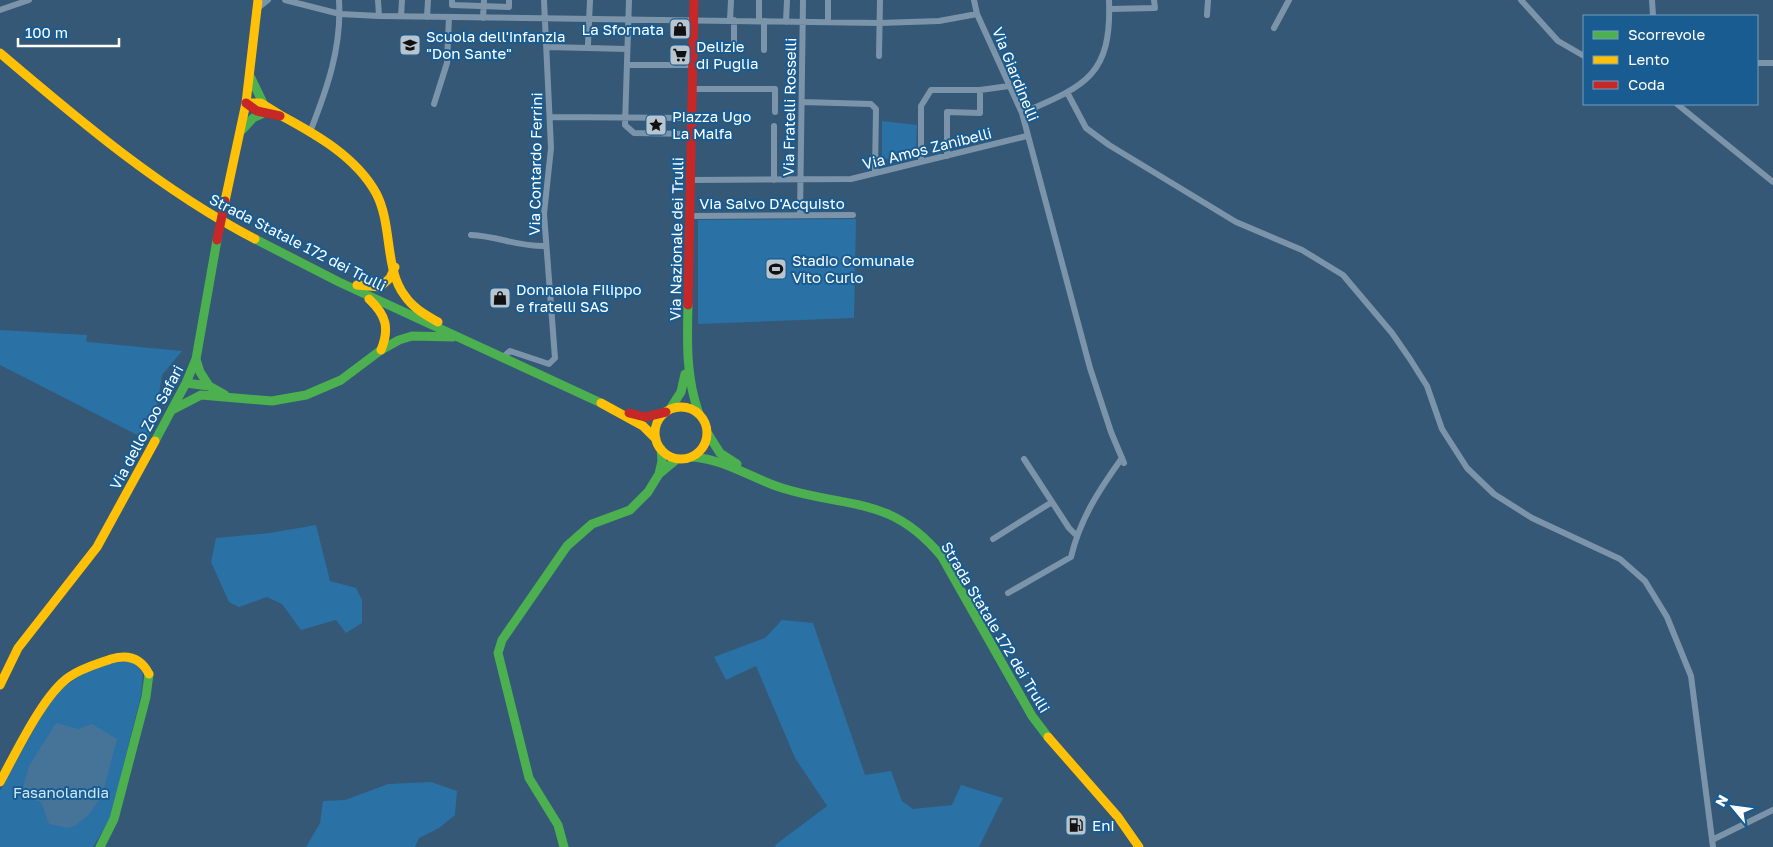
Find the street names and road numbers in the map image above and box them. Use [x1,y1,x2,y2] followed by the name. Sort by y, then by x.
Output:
[989,24,1043,124] street label: Via Giardinelli
[779,38,799,176] street label: Via Fratelli Rosselli
[525,92,545,236] street label: Via Contardo Ferrini
[860,123,994,173] street label: Via Amos Zanibelli
[666,157,686,321] street label: Via Nazionale dei Trulli
[207,189,389,295] street label: Strada Statale 172 dei Trulli
[699,194,845,212] street label: Via Salvo D'Acquisto
[106,362,186,492] street label: Via dello Zoo Safari
[938,538,1054,716] street label: Strada Statale 172 dei Trulli

